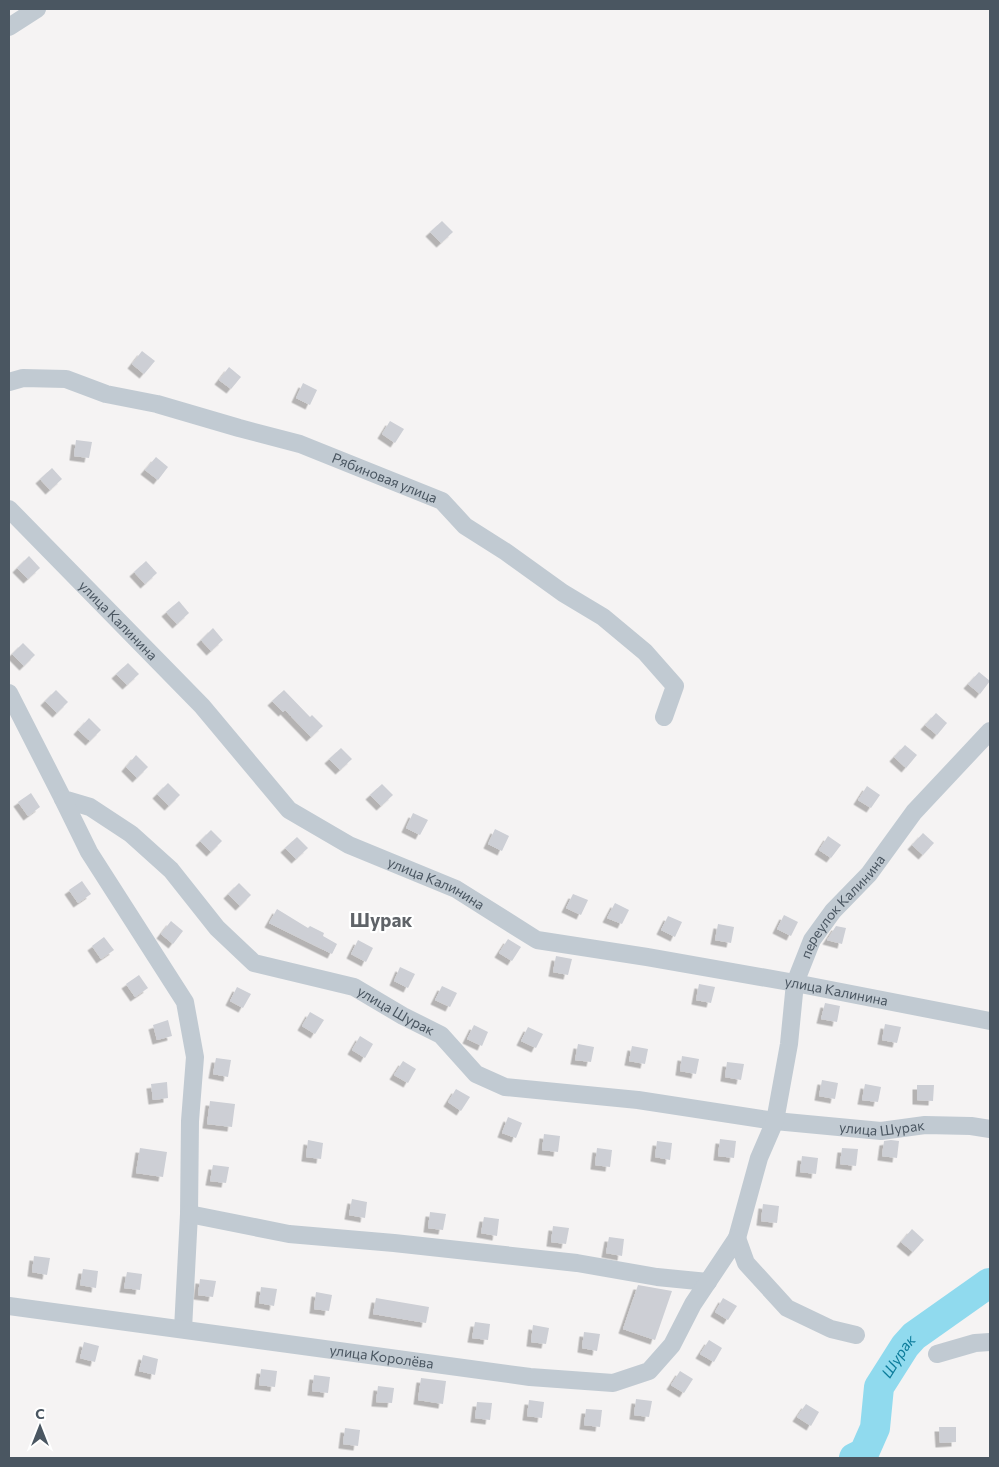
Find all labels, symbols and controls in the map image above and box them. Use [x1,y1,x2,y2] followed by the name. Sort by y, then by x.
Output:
[330,449,440,506] street label: Рябиновая улица
[76,577,161,664] street label: улица Калинина
[797,851,888,961] street label: переулок Калинина
[385,853,488,913] street label: улица Калинина
[350,908,412,931] district label: Шурак
[783,972,890,1009] street label: улица Калинина
[354,982,438,1039] street label: улица Шурак
[838,1116,926,1139] street label: улица Шурак
[877,1330,919,1381] water label: Шурак
[328,1341,435,1372] street label: улица Королёва
[15,1402,65,1452] north arrow
[35,1405,45,1422] text: С

